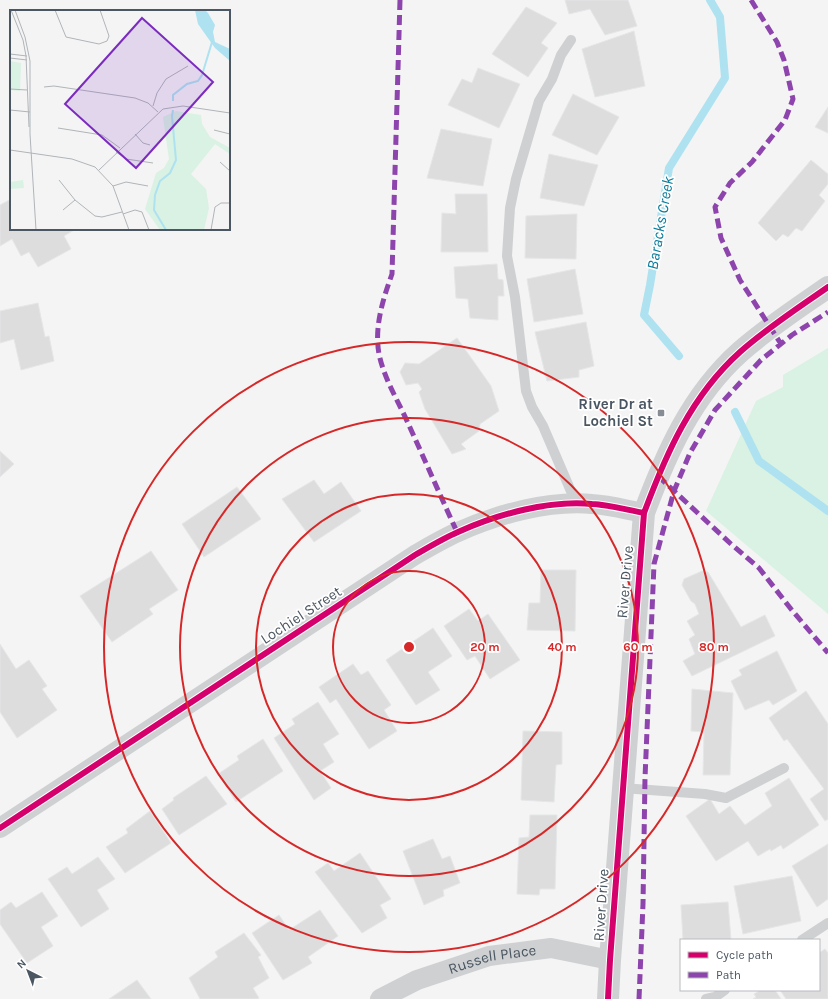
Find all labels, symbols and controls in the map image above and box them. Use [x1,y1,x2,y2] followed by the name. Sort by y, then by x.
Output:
[10,10,230,230] inset map
[642,174,678,271] water label: Baracks Creek
[578,395,653,430] place label: River Dr at Lochiel St
[656,408,666,418] marker: River Dr at Lochiel St
[613,545,637,619] street label: River Drive
[257,582,345,648] street label: Lochiel Street
[402,640,416,654] centre of rings
[470,640,500,654] text: 20 m
[547,640,577,654] text: 40 m
[623,640,653,654] text: 60 m
[699,640,729,654] text: 80 m
[589,868,613,942] street label: River Drive
[680,939,820,991] legend
[446,941,537,978] street label: Russell Place
[716,948,773,962] text: Cycle path
[8,951,48,991] north arrow
[14,956,29,971] text: N
[716,968,741,982] text: Path

